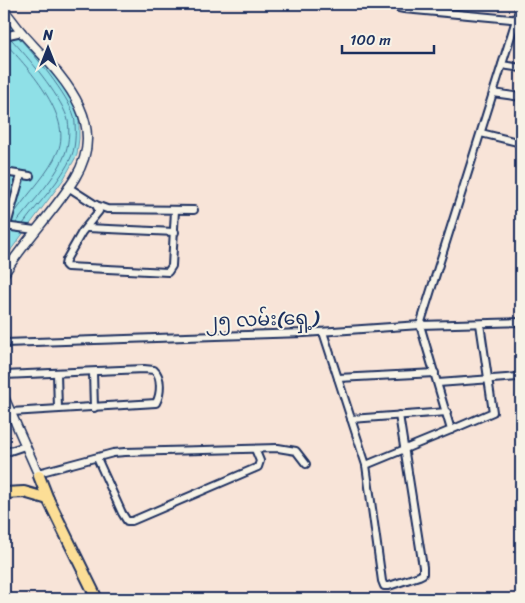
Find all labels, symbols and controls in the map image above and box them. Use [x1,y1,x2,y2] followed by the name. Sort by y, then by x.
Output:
[22,22,72,72] north arrow
[342,22,435,54] scale bar
[42,23,53,48] text: N
[350,27,391,53] text: 100 m
[205,300,320,337] street label: ၂၅ လမ်း(ရှေ့)

